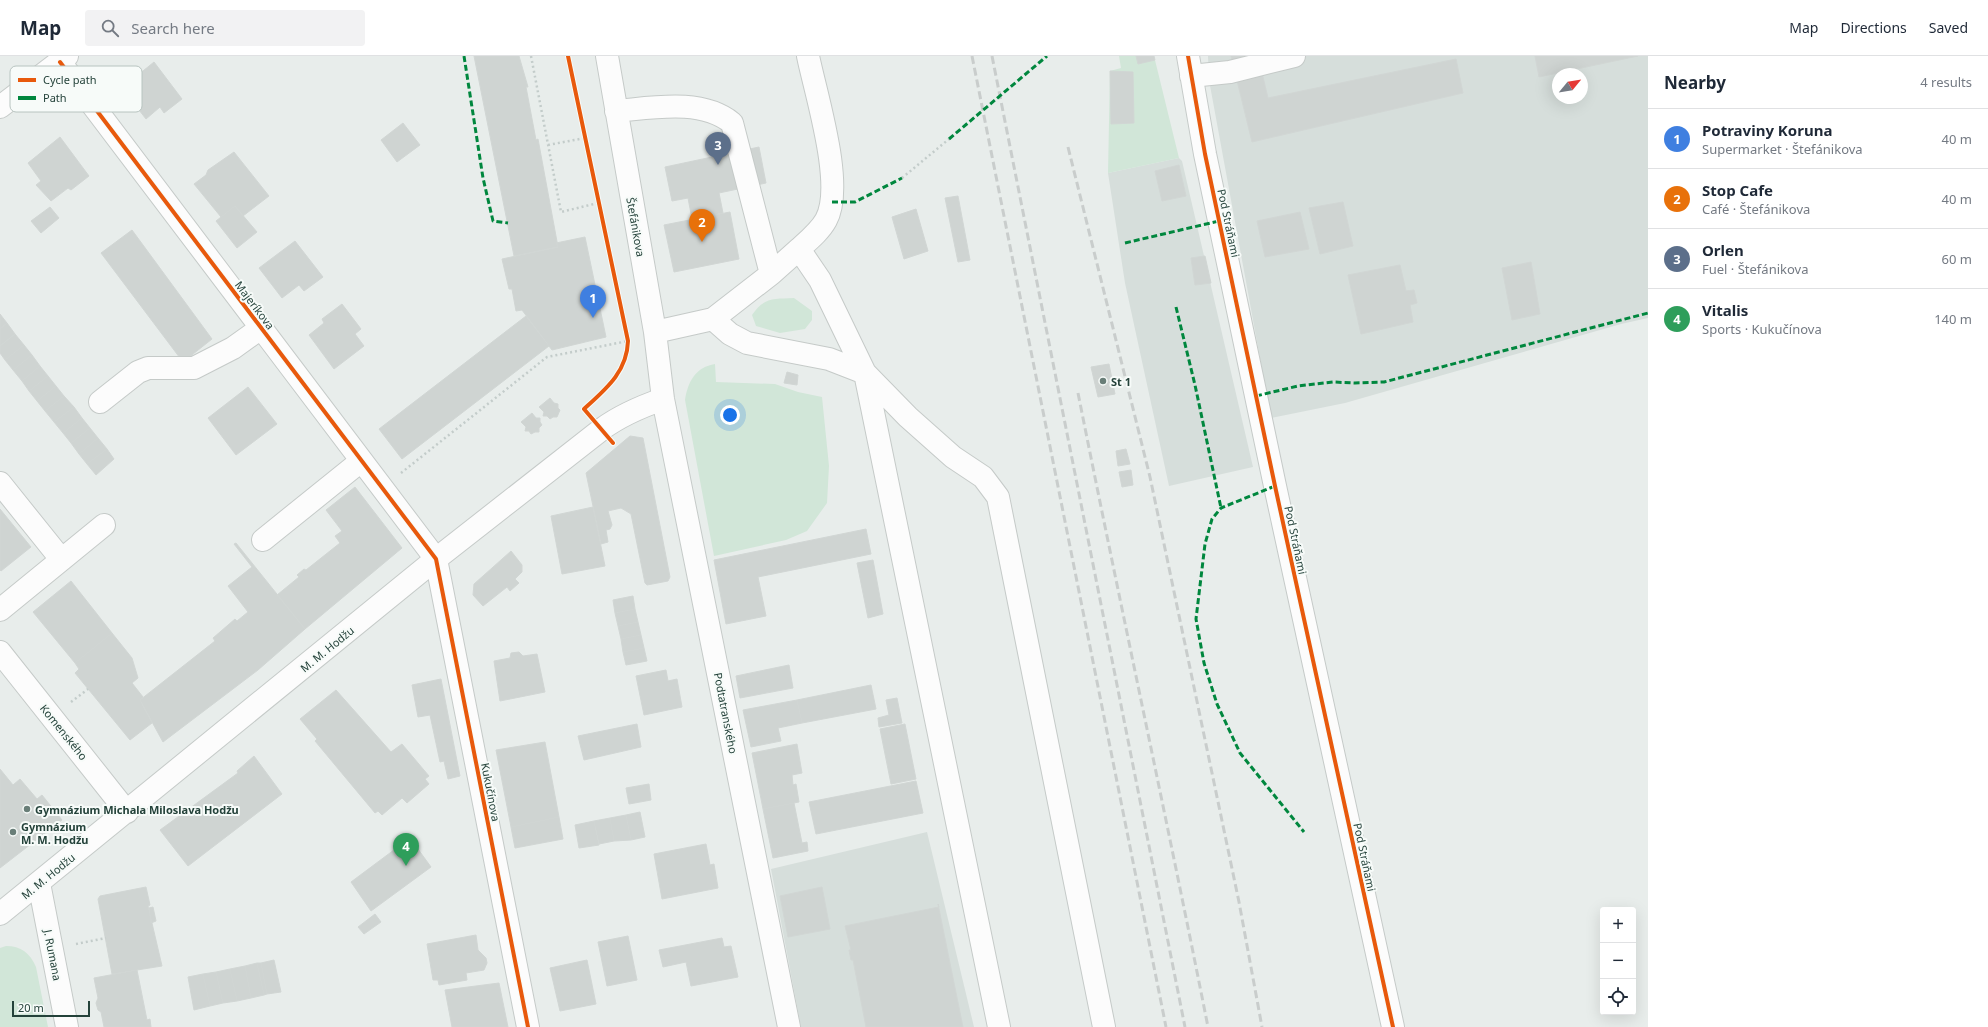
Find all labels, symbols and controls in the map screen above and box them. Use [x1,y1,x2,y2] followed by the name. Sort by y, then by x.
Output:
[85,10,365,46] search box
[20,15,61,41] text: Map
[99,17,121,39] icon: search
[131,18,215,38] text: Search here
[1789,18,1818,37] text: Map
[1840,18,1907,37] text: Directions
[1929,18,1968,37] text: Saved
[10,66,142,112] legend
[1552,68,1588,104] north arrow
[1664,71,1726,94] text: Nearby
[43,72,96,87] text: Cycle path
[1920,73,1972,91] text: 4 results
[43,90,67,105] text: Path
[1702,120,1832,140] text: Potraviny Koruna
[1673,130,1681,148] text: 1
[1942,130,1972,148] text: 40 m
[705,132,731,165] pin: 3
[1702,140,1863,158] text: Supermarket · Štefánikova
[1702,180,1773,200] text: Stop Cafe
[1214,187,1244,259] street label: Pod Stráňami
[1673,190,1681,208] text: 2
[1942,190,1972,208] text: 40 m
[623,196,649,258] street label: Štefánikova
[1702,200,1810,218] text: Café · Štefánikova
[689,209,715,242] pin: 2
[1702,240,1744,260] text: Orlen
[1673,250,1681,268] text: 3
[1942,250,1972,268] text: 60 m
[1702,260,1808,278] text: Fuel · Štefánikova
[232,278,278,332] street label: Majeríkova
[580,285,606,318] pin: 1
[1702,300,1748,320] text: Vitalis
[1673,310,1681,328] text: 4
[1934,310,1972,328] text: 140 m
[1702,320,1822,338] text: Sports · Kukučínova
[1111,374,1131,389] place label: St 1
[1098,376,1108,386] marker: St 1
[720,405,740,425] your location
[1281,504,1311,576] street label: Pod Stráňami
[297,623,357,675] street label: M. M. Hodžu
[711,671,741,755] street label: Podtatranského
[37,701,91,763] street label: Komenského
[478,761,504,823] street label: Kukučínova
[35,802,239,817] place label: Gymnázium Michala Miloslava Hodžu
[22,804,32,814] marker: Gymnázium Michala Miloslava Hodžu
[21,819,88,847] place label: Gymnázium M. M. Hodžu
[1350,821,1380,893] street label: Pod Stráňami
[8,827,18,837] marker: Gymnázium M. M. Hodžu
[393,833,419,866] pin: 4
[18,850,78,902] street label: M. M. Hodžu
[1600,907,1636,1015] map controls
[1600,907,1636,943] button: +
[40,927,65,982] street label: J. Rumana
[1600,943,1636,979] button: −
[1600,979,1636,1015] button: locate
[12,999,90,1018] scale bar
[18,1000,44,1015] text: 20 m

